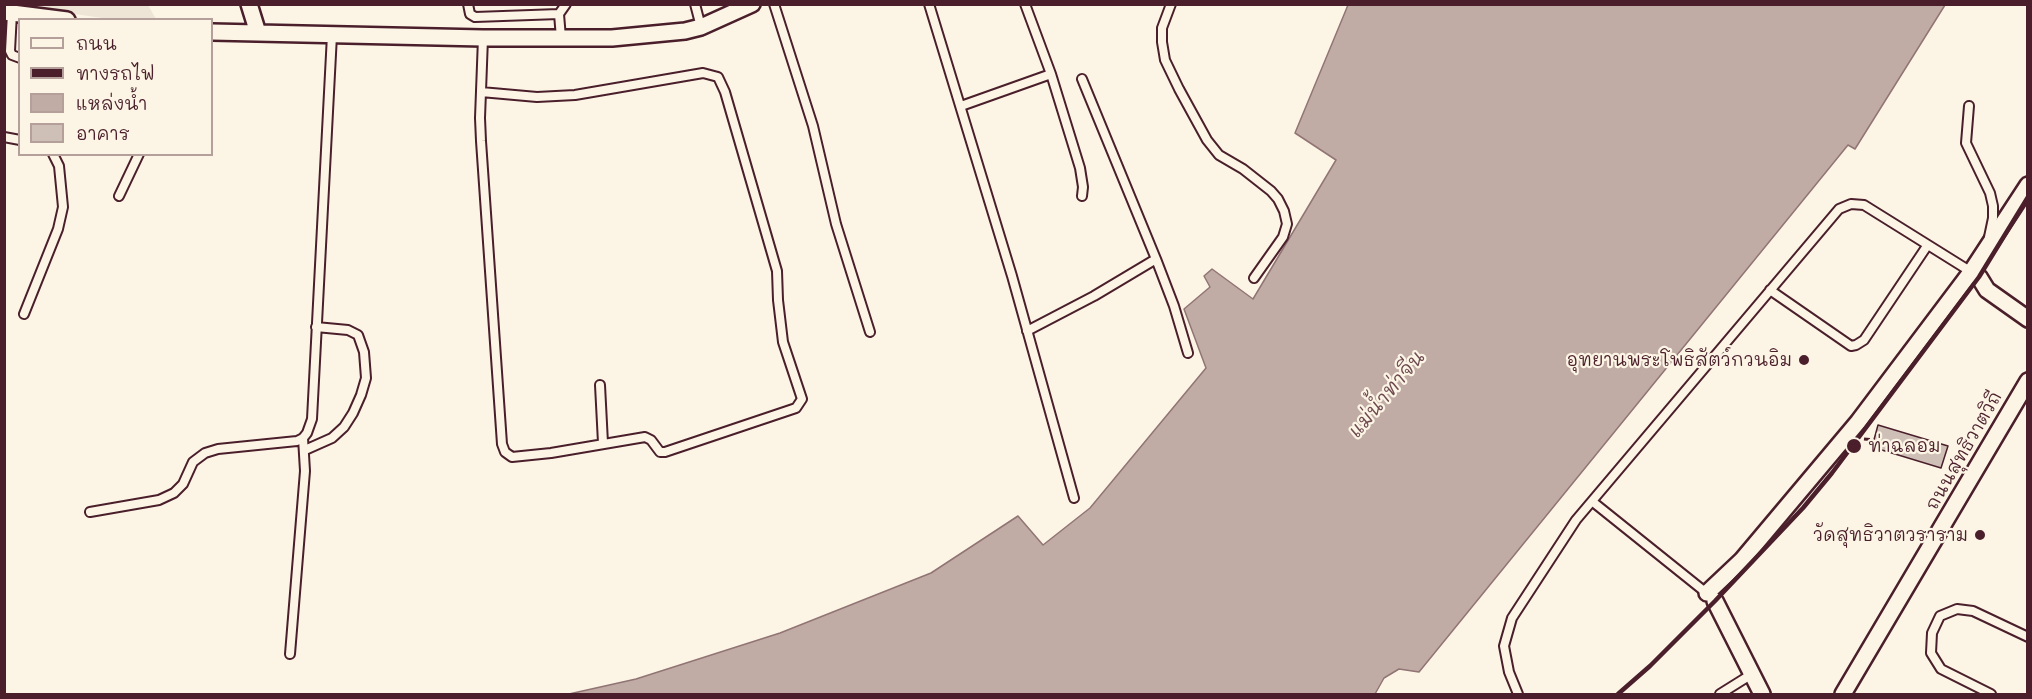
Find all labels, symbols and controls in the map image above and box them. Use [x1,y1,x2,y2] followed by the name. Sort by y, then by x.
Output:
[18,18,213,156] legend
[76,31,117,55] text: ถนน
[76,61,155,85] text: ทางรถไฟ
[76,91,147,115] text: แหล่งน้ำ
[76,121,130,145] text: อาคาร
[1344,346,1430,442] water label: แม่น้ำท่าจีน
[1566,349,1792,371] place label: อุทยานพระโพธิสัตว์กวนอิม
[1797,353,1811,367] marker: อุทยานพระโพธิสัตว์กวนอิม
[1921,388,2007,514] street label: ถนนสุทธิวาตวิถี
[1868,435,1941,457] place label: ท่าฉลอม
[1845,437,1863,455] marker: ท่าฉลอม
[1813,524,1968,546] place label: วัดสุทธิวาตวราราม
[1973,528,1987,542] marker: วัดสุทธิวาตวราราม

